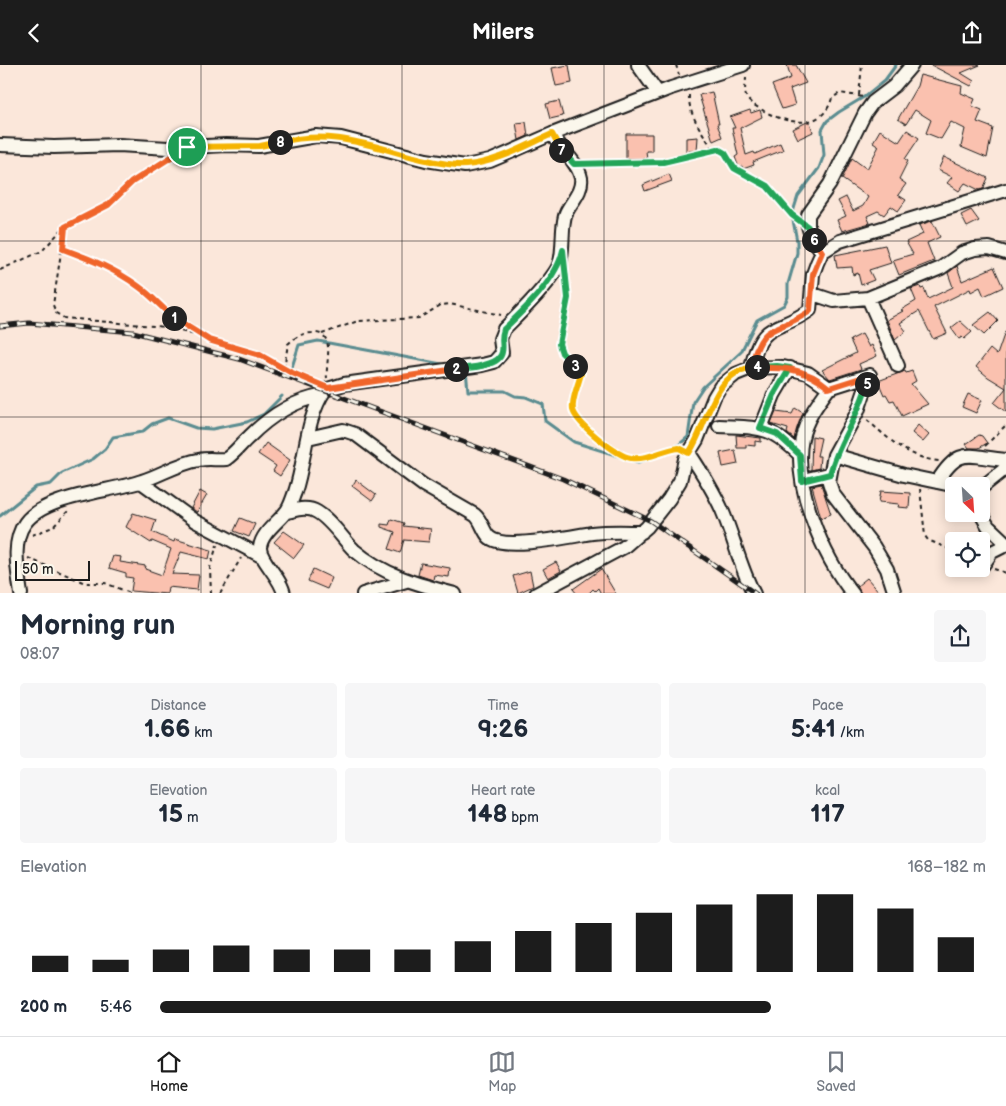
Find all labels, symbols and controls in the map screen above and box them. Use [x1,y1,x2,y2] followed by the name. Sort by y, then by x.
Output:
[20,19,48,47] icon: back
[472,19,534,46] text: Milers
[958,19,986,47] icon: share
[166,126,208,168] pin
[268,129,292,155] pin: 8
[173,133,201,161] icon: arrive
[276,134,285,151] text: 8
[548,137,574,163] pin: 7
[558,142,565,159] text: 7
[802,227,826,253] pin: 6
[810,232,819,249] text: 6
[162,305,186,331] pin: 1
[172,310,177,327] text: 1
[562,353,588,379] pin: 3
[744,355,770,379] pin: 4
[444,357,468,381] pin: 2
[571,358,580,375] text: 3
[753,359,762,376] text: 4
[452,361,461,378] text: 2
[854,371,880,397] pin: 5
[863,376,872,393] text: 5
[945,477,990,523] north arrow
[945,477,990,577] map controls
[945,532,990,577] button: locate
[15,558,90,582] scale bar
[22,561,54,578] text: 50 m
[20,609,175,642] text: Morning run
[934,610,986,662] button: share
[20,645,59,664] text: 08:07
[150,697,206,714] text: Distance
[487,697,519,714] text: Time
[812,697,844,714] text: Pace
[144,714,190,745] text: 1.66
[478,714,528,745] text: 9:26
[791,714,836,745] text: 5:41
[190,724,213,741] text: km
[836,724,865,741] text: /km
[149,782,208,799] text: Elevation
[471,782,535,799] text: Heart rate
[815,782,840,799] text: kcal
[158,799,183,830] text: 15
[467,799,507,830] text: 148
[810,799,845,830] text: 117
[183,809,198,826] text: m
[507,809,539,826] text: bpm
[20,858,87,877] text: Elevation
[908,858,986,877] text: 168–182 m
[20,998,67,1017] text: 200 m
[100,998,132,1017] text: 5:46
[150,1048,188,1095] tab: Home
[488,1048,516,1095] tab: Map
[817,1048,856,1095] tab: Saved

